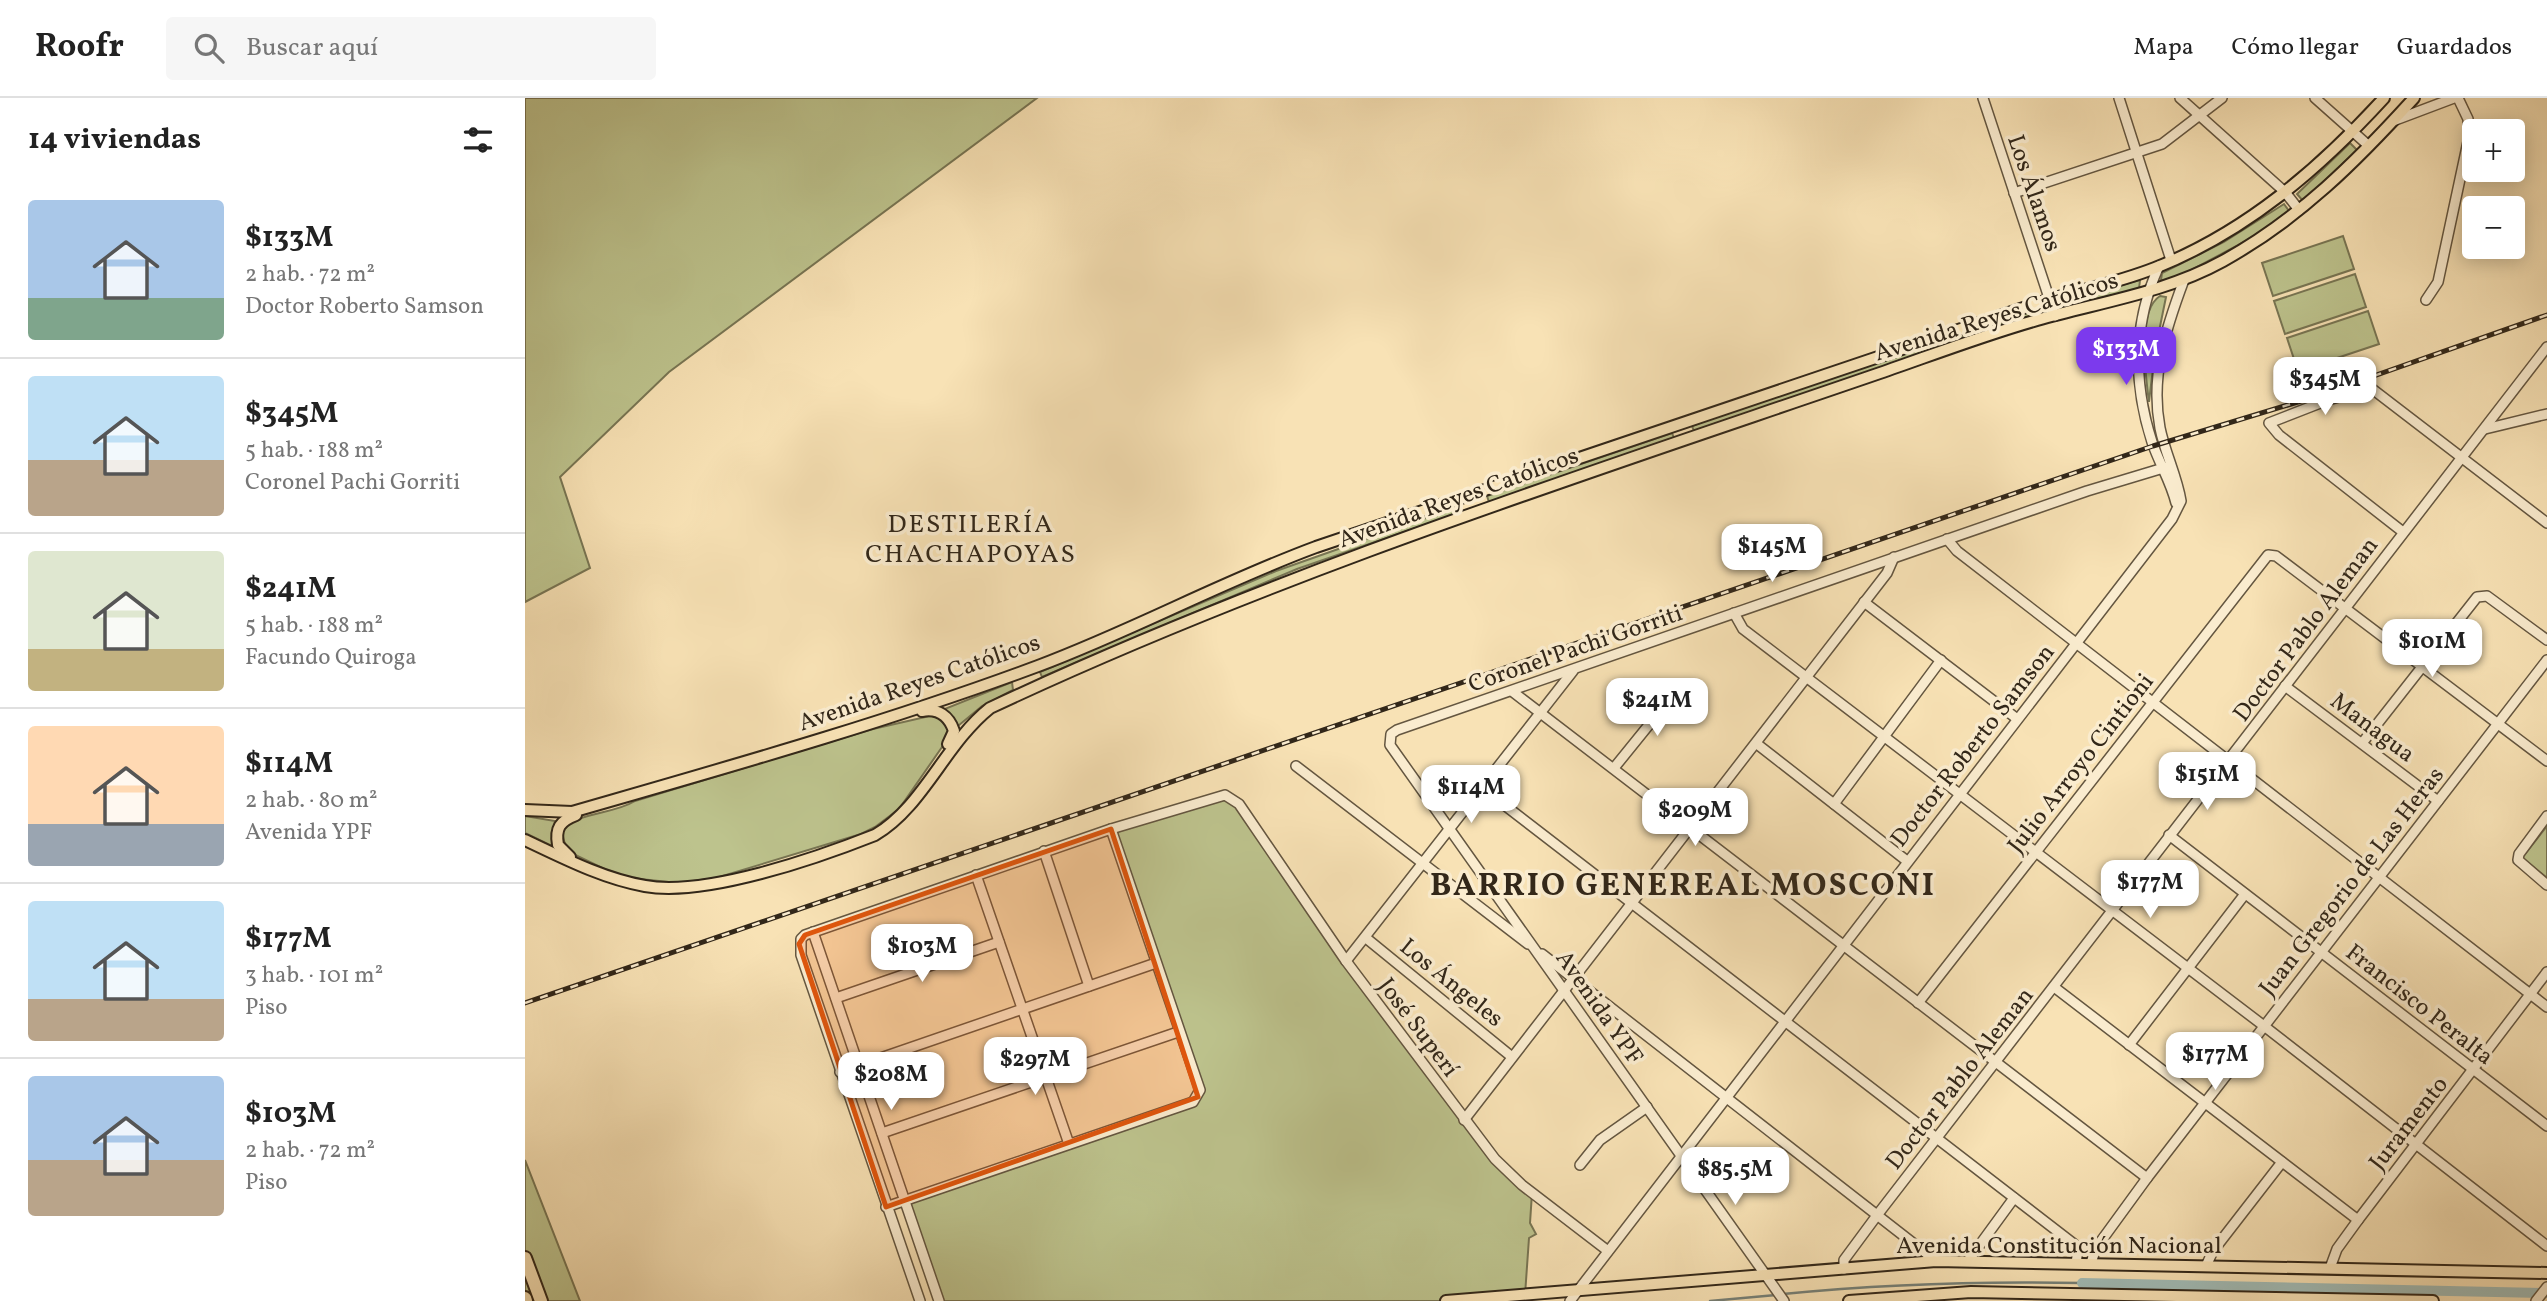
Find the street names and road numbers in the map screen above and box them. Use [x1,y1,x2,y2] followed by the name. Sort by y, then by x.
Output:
[1997,131,2069,257] street label: Los Álamos
[1870,265,2123,371] street label: Avenida Reyes Católicos
[1334,440,1584,558] street label: Avenida Reyes Católicos
[2226,531,2387,730] street label: Doctor Pablo Aleman
[1464,597,1687,703] street label: Coronel Pachi Gorriti
[794,627,1045,741] street label: Avenida Reyes Católicos
[1883,637,2064,855] street label: Doctor Roberto Samson
[2000,667,2163,862] street label: Julio Arroyo Cintioni
[2322,685,2421,772] street label: Managua
[2252,760,2453,1004] street label: Juan Gregorio de Las Heras
[1391,931,1510,1036] street label: Los Ángeles
[2337,937,2500,1074] street label: Francisco Peralta
[1546,944,1650,1072] street label: Avenida YPF
[1369,972,1466,1085] street label: José Superí
[1878,981,2043,1178] street label: Doctor Pablo Aleman
[2362,1070,2457,1179] street label: Juramento
[1896,1230,2222,1264] street label: Avenida Constitución Nacional

